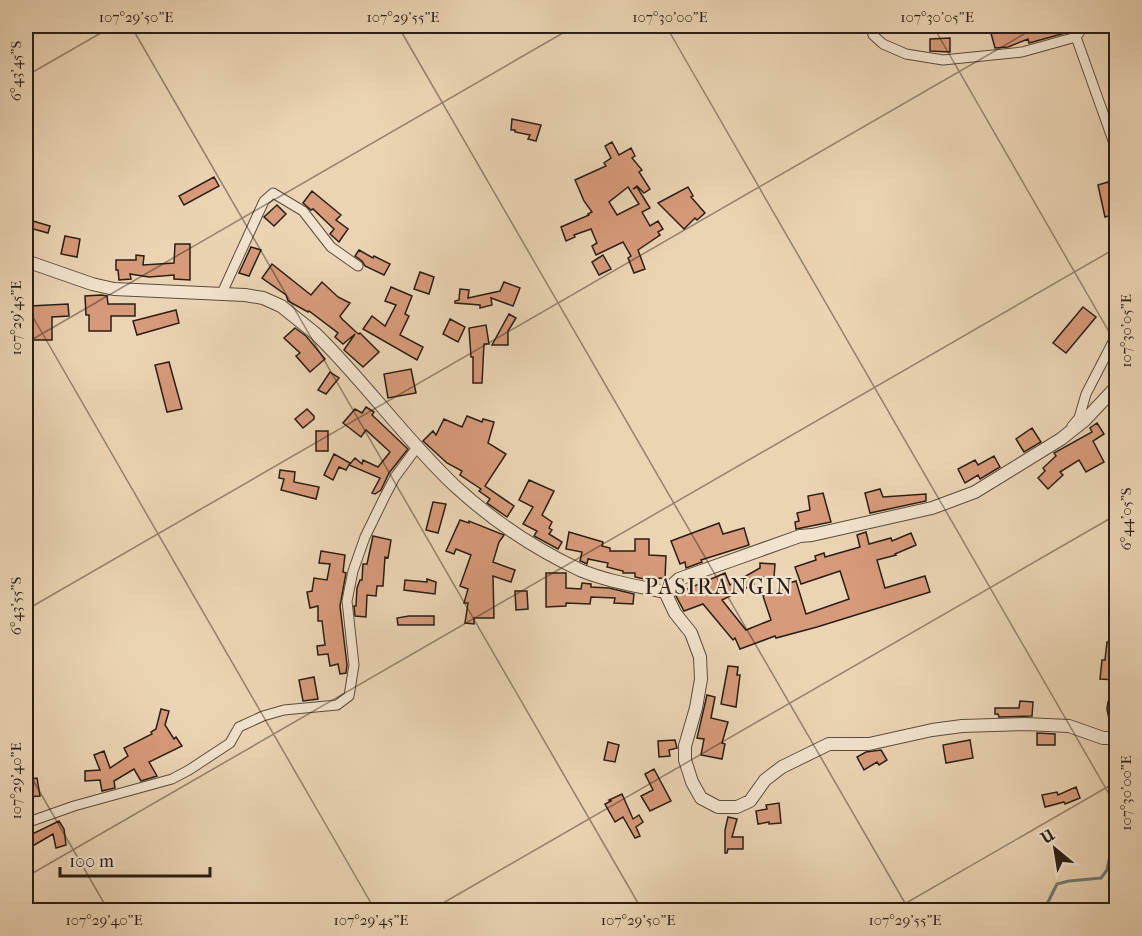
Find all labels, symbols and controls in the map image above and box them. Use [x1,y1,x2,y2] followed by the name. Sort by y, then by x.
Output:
[99,8,173,26] text: 107°29'50"E
[367,8,439,26] text: 107°29'55"E
[632,8,708,26] text: 107°30'00"E
[900,8,974,26] text: 107°30'05"E
[7,41,25,101] text: 6°43'45"S
[7,281,25,355] text: 107°29'45"E
[1117,294,1135,368] text: 107°30'05"E
[1117,487,1135,550] text: 6°44'05"S
[644,574,794,600] district label: PASIRANGIN
[7,577,25,635] text: 6°43'55"S
[7,742,25,820] text: 107°29'40"E
[1117,755,1135,831] text: 107°30'00"E
[1025,819,1085,879] north arrow
[1037,825,1058,848] text: U
[60,840,210,878] scale bar
[69,851,114,872] text: 100 m
[65,911,143,929] text: 107°29'40"E
[334,911,408,929] text: 107°29'45"E
[601,911,675,929] text: 107°29'50"E
[869,911,941,929] text: 107°29'55"E

